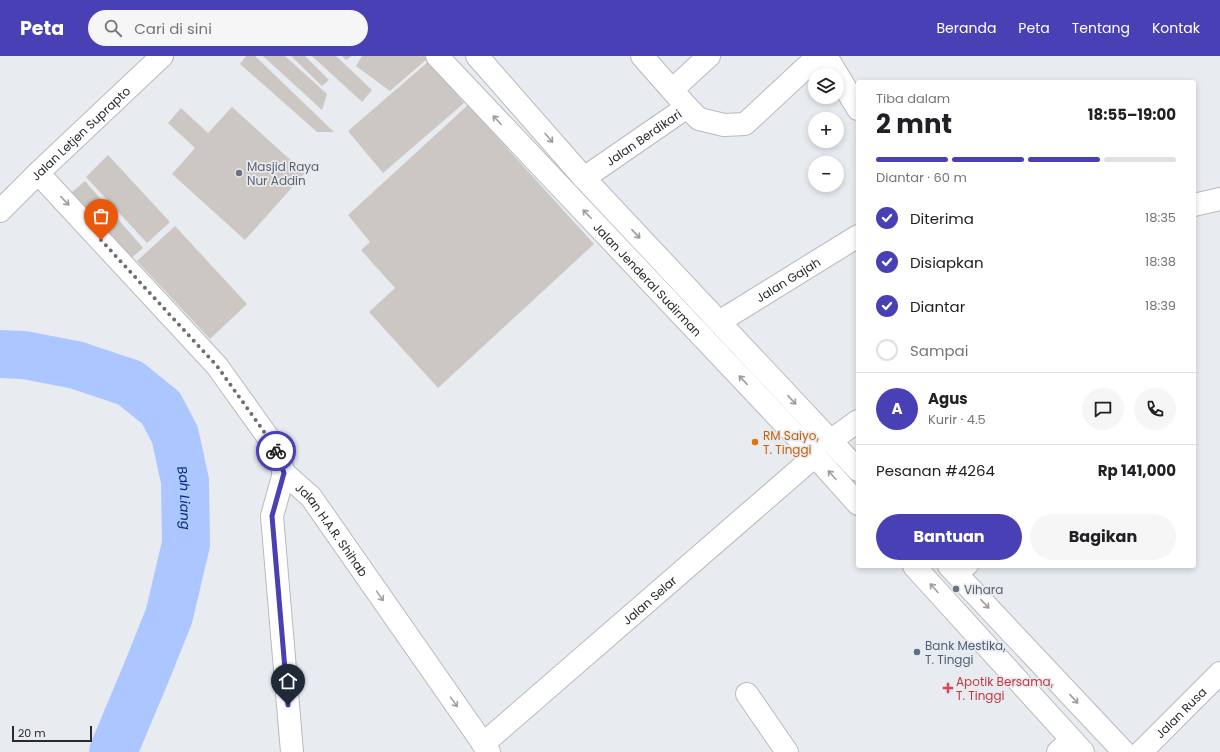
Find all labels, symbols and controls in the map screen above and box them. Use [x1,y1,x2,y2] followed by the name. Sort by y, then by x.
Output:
[88,10,368,46] search box
[20,15,64,42] text: Peta
[102,17,124,39] icon: search
[134,18,212,39] text: Cari di sini
[937,18,996,38] text: Beranda
[1018,18,1050,38] text: Peta
[1072,18,1130,38] text: Tentang
[1152,18,1200,38] text: Kontak
[808,68,844,192] map controls
[808,68,844,104] button: layers
[27,82,134,184] street label: Jalan Letjen Suprapto
[876,89,950,108] text: Tiba dalam
[1088,104,1176,125] text: 18:55–19:00
[602,105,685,169] street label: Jalan Berdikari
[876,106,952,142] text: 2 mnt
[808,112,844,148] button: +
[492,115,502,125] one-way arrow
[544,133,553,143] one-way arrow
[808,156,844,192] button: −
[247,158,319,189] place label: Masjid Raya Nur Addin
[234,168,244,178] marker: Masjid Raya Nur Addin
[876,168,967,187] text: Diantar · 60 m
[60,196,69,206] one-way arrow
[84,199,118,240] pin
[90,205,112,227] icon: bag
[876,207,898,229] icon: check
[910,208,974,229] text: Diterima
[1145,208,1176,227] text: 18:35
[582,209,592,219] one-way arrow
[590,218,706,340] street label: Jalan Jenderal Sudirman
[631,229,641,239] one-way arrow
[876,251,898,273] icon: check
[910,252,984,273] text: Disiapkan
[1145,252,1176,271] text: 18:38
[752,253,823,306] street label: Jalan Gajah
[876,295,898,317] icon: check
[910,296,965,317] text: Diantar
[1145,296,1176,315] text: 18:39
[910,340,968,361] text: Sampai
[738,375,748,385] one-way arrow
[928,388,968,409] text: Agus
[1082,388,1124,430] button: chat
[1134,388,1176,430] button: phone
[787,395,797,405] one-way arrow
[891,398,903,419] text: A
[928,410,986,429] text: Kurir · 4.5
[763,427,819,458] place label: RM Saiyo, T. Tinggi
[256,431,296,471] courier
[750,437,760,447] marker: RM Saiyo, T. Tinggi
[265,440,287,462] icon: bike
[876,460,995,481] text: Pesanan #4264
[1098,460,1176,481] text: Rp 141,000
[173,464,195,530] water label: Bah Liang
[827,470,837,480] one-way arrow
[292,479,372,580] street label: Jalan H.A.R. Shihab
[876,514,1022,560] button: Bantuan
[1030,514,1176,560] button: Bagikan
[618,571,680,628] street label: Jalan Selar
[964,581,1003,598] place label: Vihara
[930,583,939,593] one-way arrow
[951,584,961,594] marker: Vihara
[376,590,384,601] one-way arrow
[980,599,989,609] one-way arrow
[925,637,1006,668] place label: Bank Mestika, T. Tinggi
[912,647,922,657] marker: Bank Mestika, T. Tinggi
[271,664,305,705] pin
[277,670,299,692] icon: home
[956,673,1054,704] place label: Apotik Bersama, T. Tinggi
[943,683,953,693] marker: Apotik Bersama, T. Tinggi
[1151,683,1210,742] street label: Jalan Rusa
[1070,694,1079,704] one-way arrow
[450,697,458,708] one-way arrow
[12,724,92,743] scale bar
[18,725,46,741] text: 20 m

